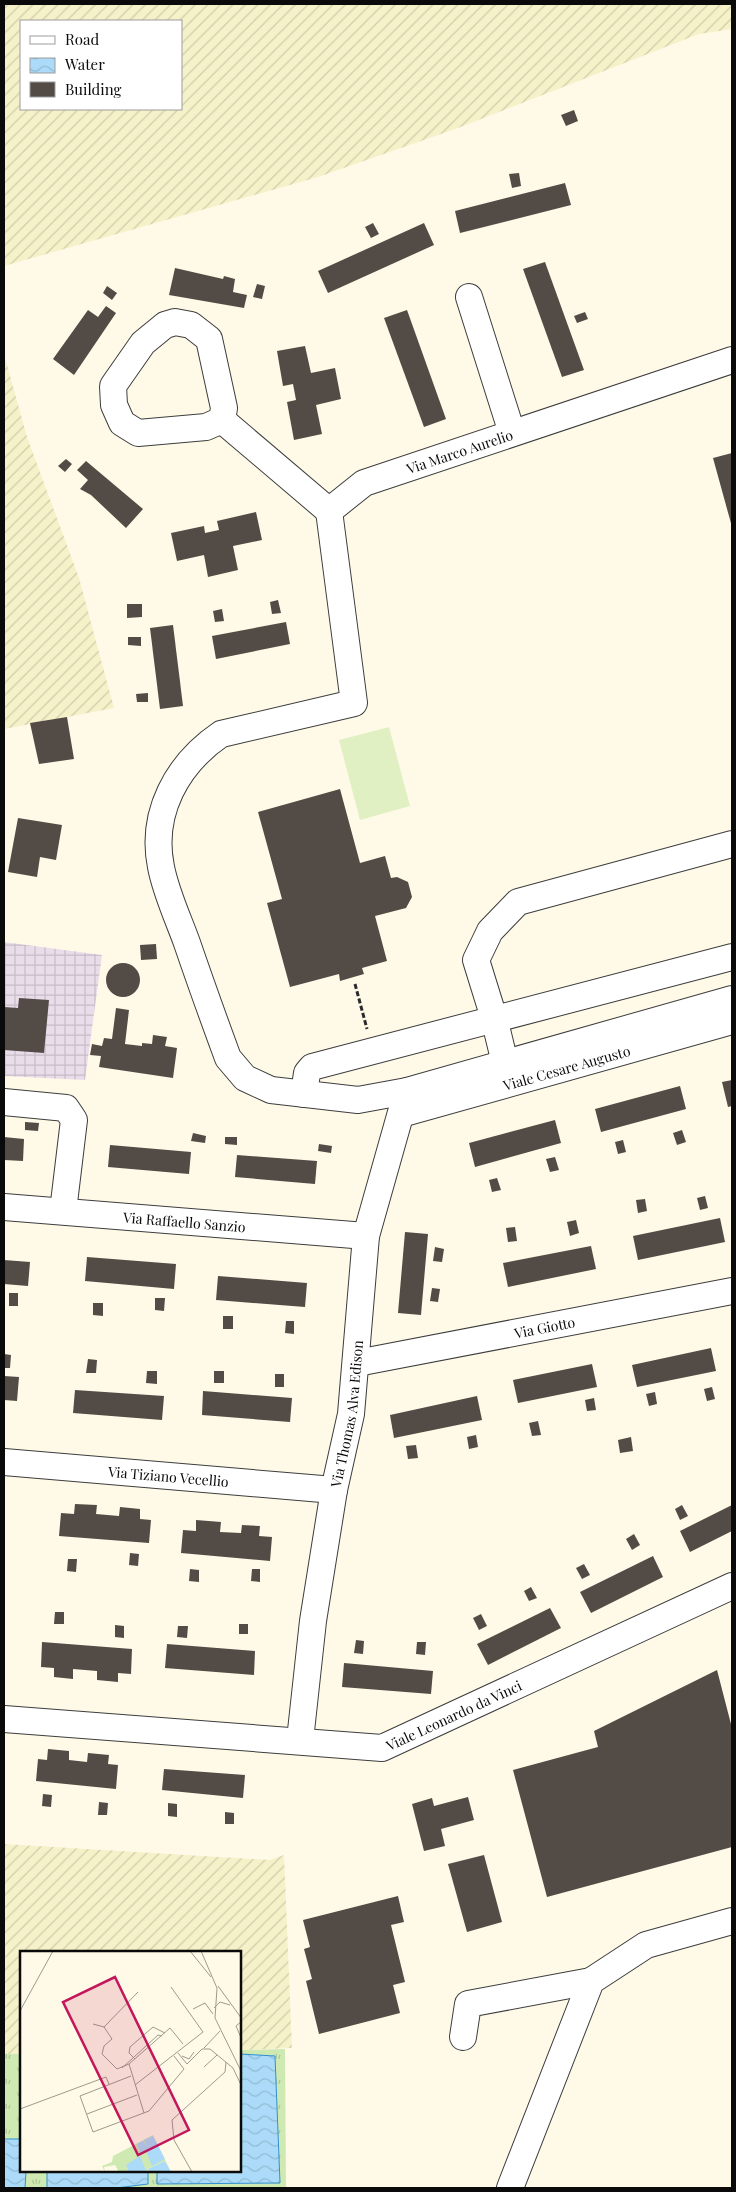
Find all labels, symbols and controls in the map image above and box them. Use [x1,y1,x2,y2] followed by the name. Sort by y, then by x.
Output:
[20,20,182,110] legend
[65,29,99,49] text: Road
[64,54,105,74] text: Water
[65,79,122,99] text: Building
[403,424,515,478] street label: Via Marco Aurelio
[500,1041,633,1095] street label: Viale Cesare Augusto
[122,1207,247,1236] street label: Via Raffaello Sanzio
[512,1312,577,1342] street label: Via Giotto
[325,1339,367,1490] street label: Via Thomas Alva Edison
[106,1461,230,1491] street label: Via Tiziano Vecellio
[382,1675,524,1755] street label: Viale Leonardo da Vinci
[20,1951,241,2172] inset map

